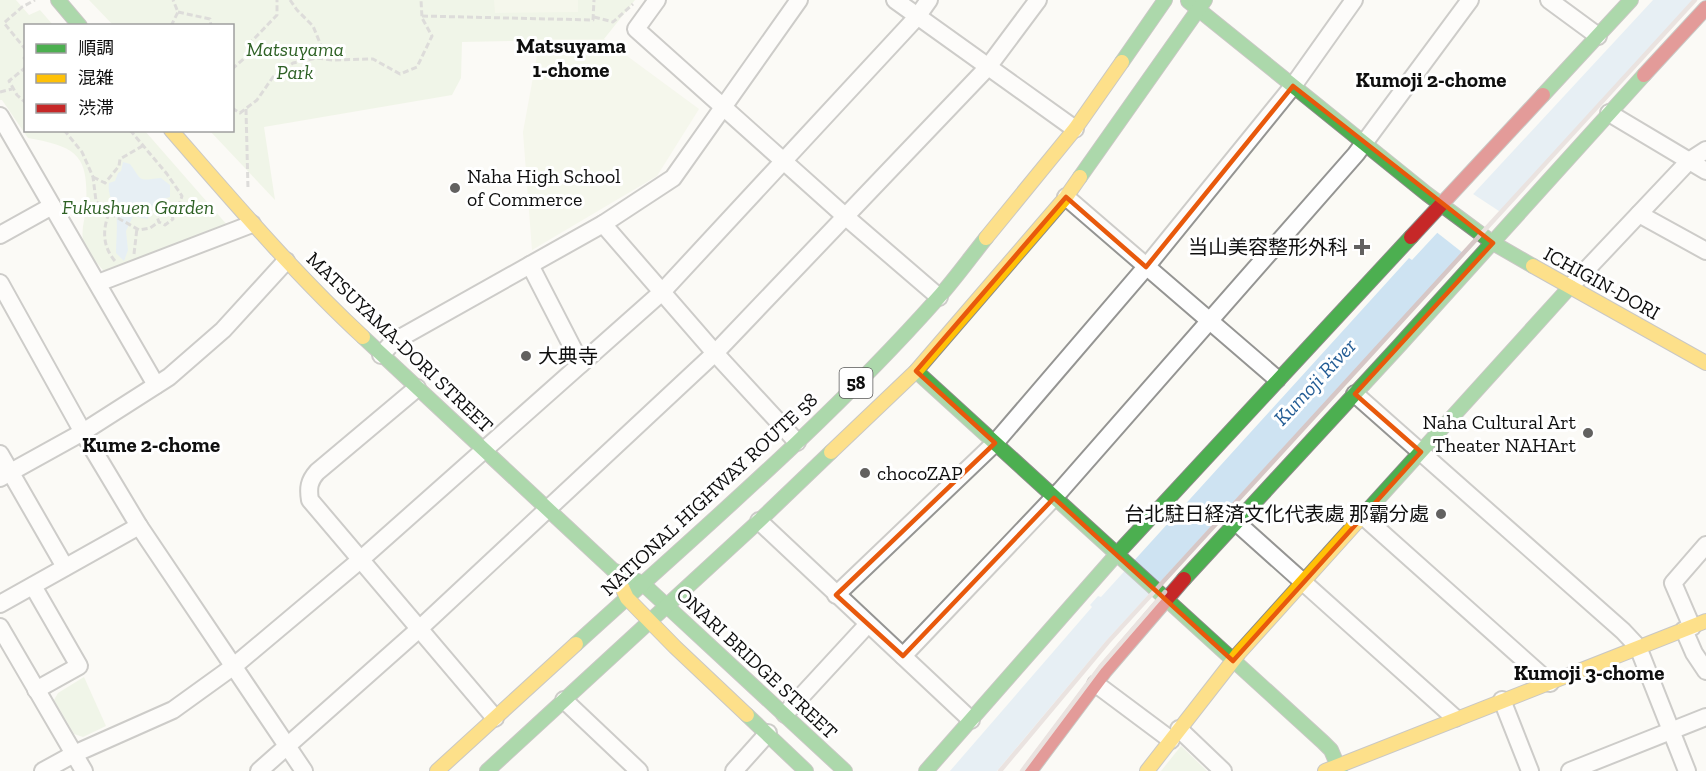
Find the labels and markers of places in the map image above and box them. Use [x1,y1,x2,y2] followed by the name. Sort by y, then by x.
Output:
[467,164,620,211] place label: Naha High School of Commerce
[448,181,462,195] marker: Naha High School of Commerce
[1188,235,1348,259] place label: 当山美容整形外科
[1353,238,1371,256] marker: 当山美容整形外科
[538,344,598,368] place label: 大典寺
[519,349,533,363] marker: 大典寺
[1422,410,1577,457] place label: Naha Cultural Art Theater NAHArt
[1581,426,1595,440] marker: Naha Cultural Art Theater NAHArt
[877,461,963,485] place label: chocoZAP
[858,466,872,480] marker: chocoZAP
[1124,502,1429,526] place label: 台北駐日経済文化代表處 那霸分處
[1434,507,1448,521] marker: 台北駐日経済文化代表處 那霸分處

